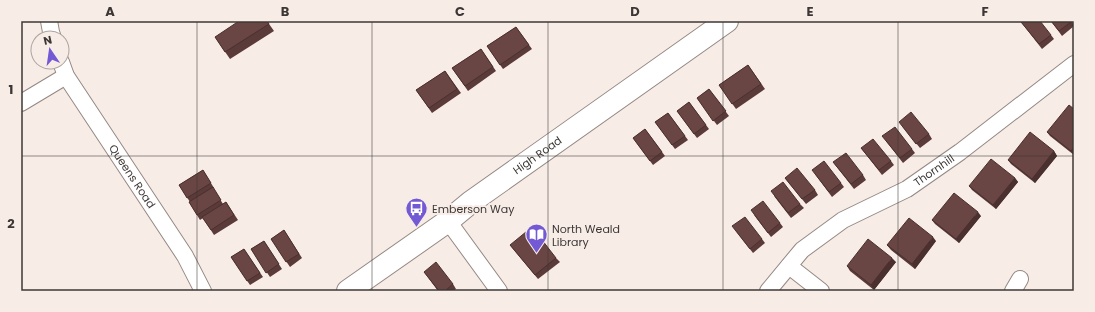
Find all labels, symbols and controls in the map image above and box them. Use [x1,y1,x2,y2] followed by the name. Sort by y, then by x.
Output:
[105,2,115,21] text: A
[281,2,290,21] text: B
[455,2,465,21] text: C
[630,2,640,21] text: D
[806,2,814,21] text: E
[981,2,989,21] text: F
[30,30,70,70] north arrow
[42,32,54,49] text: N
[9,80,13,99] text: 1
[510,132,565,178] street label: High Road
[105,141,159,211] street label: Queens Road
[910,150,958,190] street label: Thornhill
[403,196,429,229] bus stop icon: Emberson Way
[432,201,515,217] place label: Emberson Way
[7,214,15,233] text: 2
[552,221,620,250] place label: North Weald Library
[524,222,550,255] library icon: North Weald Library

